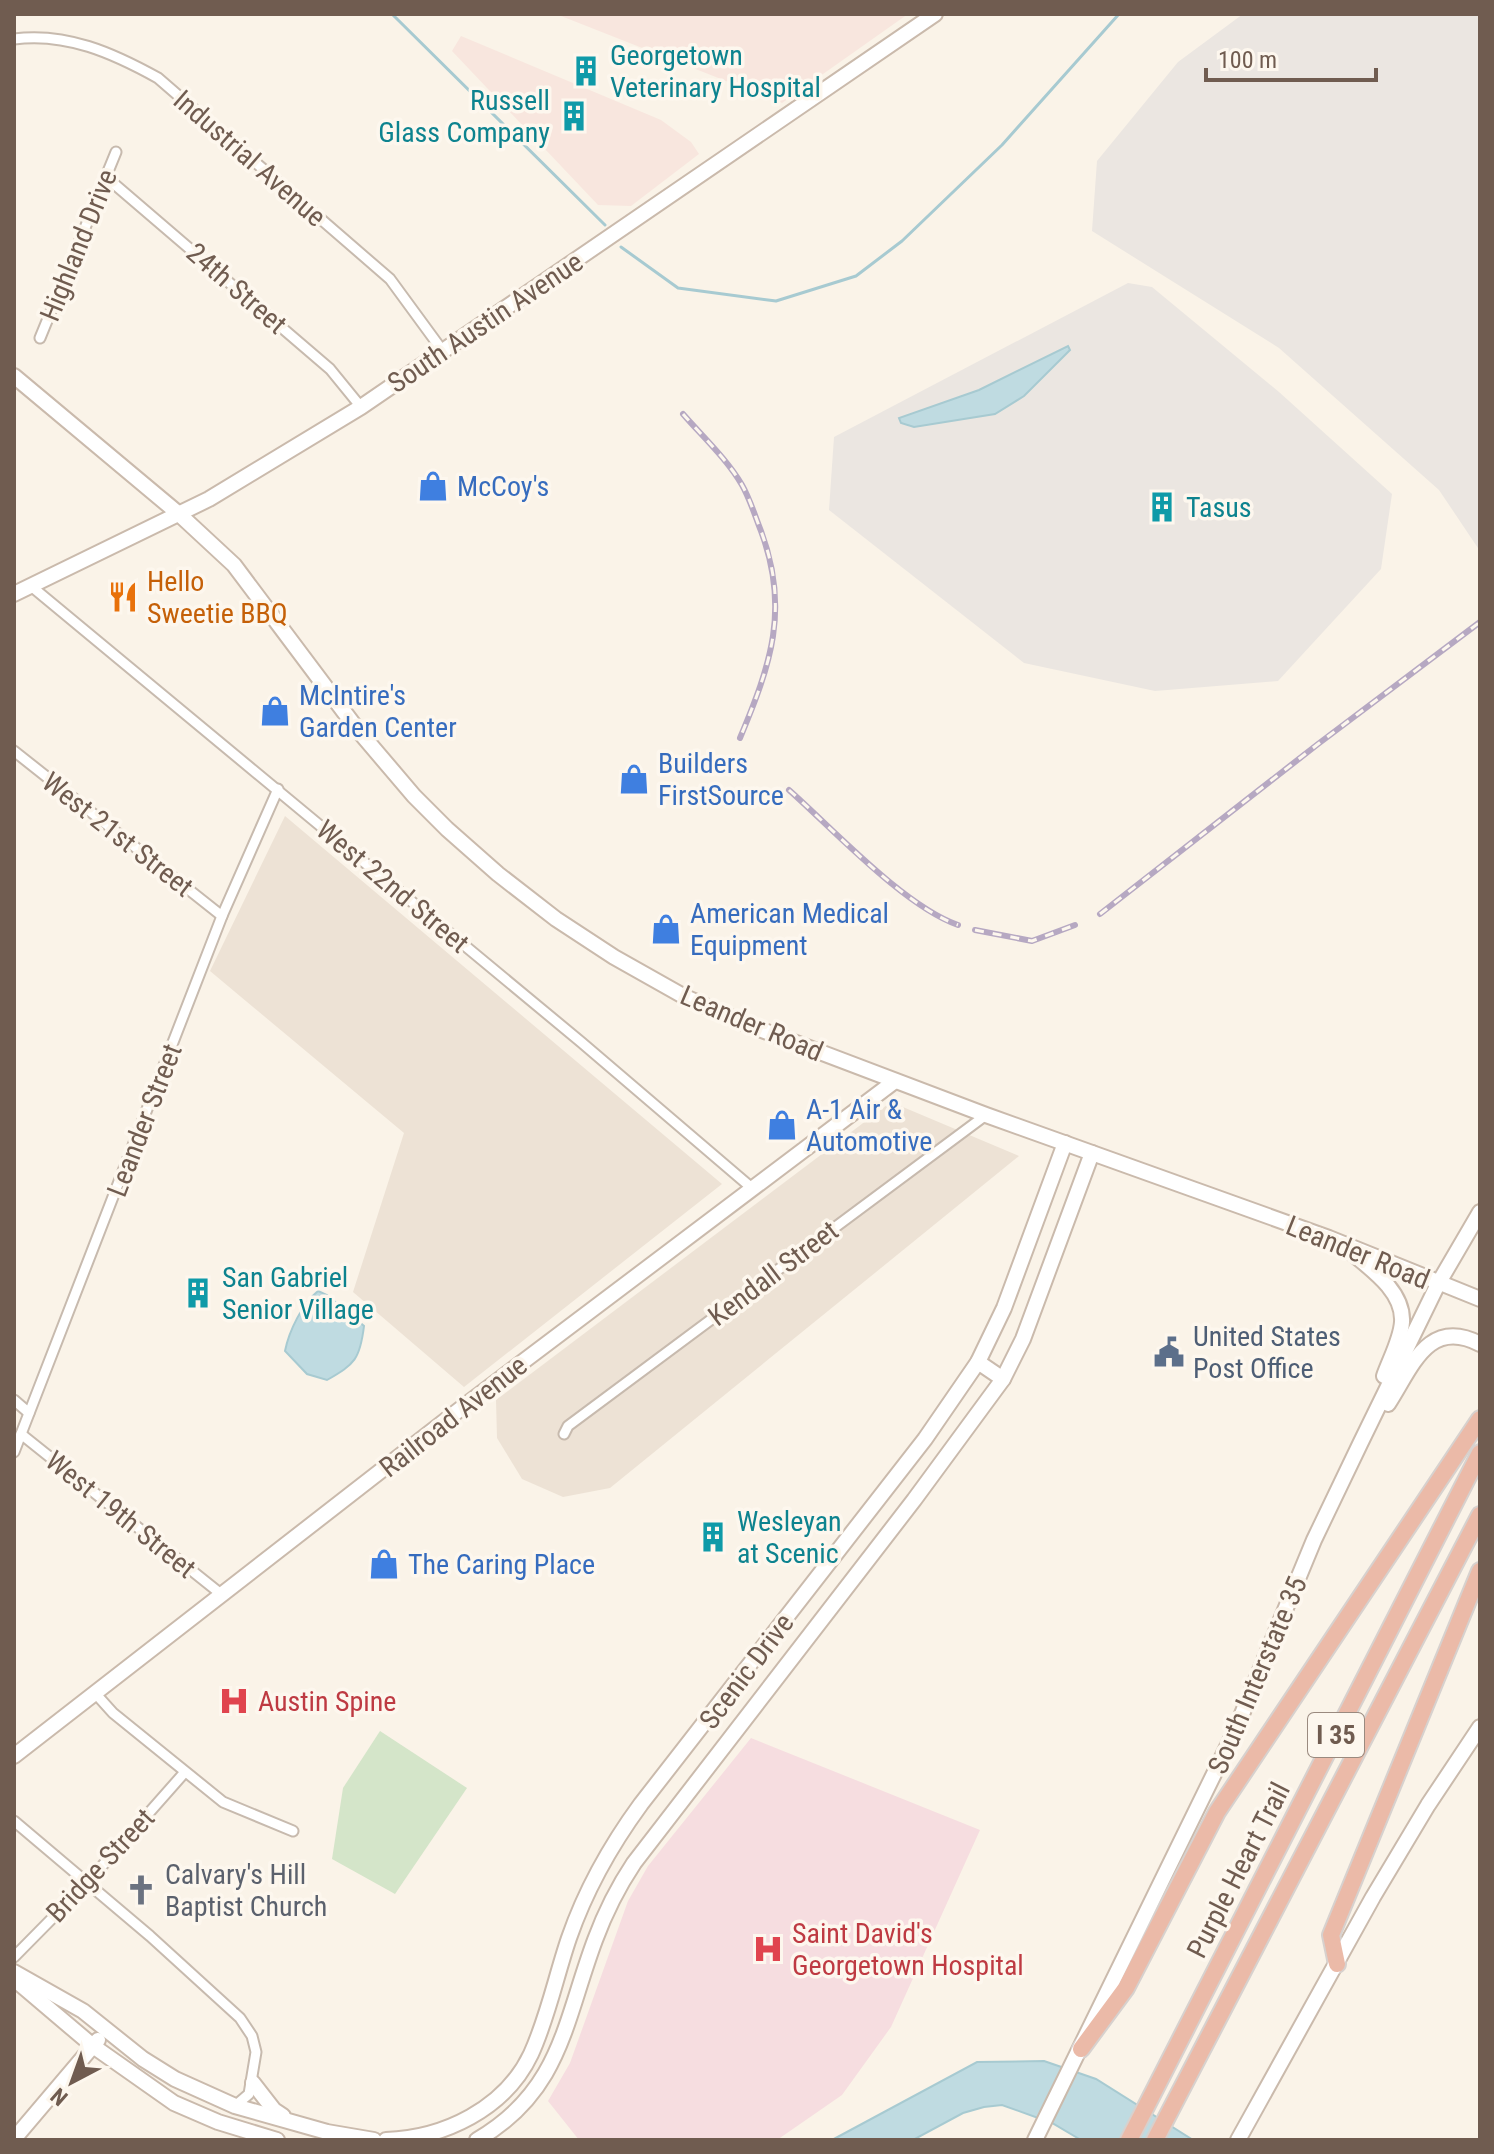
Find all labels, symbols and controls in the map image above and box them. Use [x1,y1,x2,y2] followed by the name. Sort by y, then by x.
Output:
[1206,32,1376,82] scale bar
[610,39,821,104] place label: Georgetown Veterinary Hospital
[1218,46,1277,74] text: 100 m
[569,54,603,88] building icon: Georgetown Veterinary Hospital
[167,83,333,233] street label: Industrial Avenue
[378,84,550,149] place label: Russell Glass Company
[557,99,591,133] building icon: Russell Glass Company
[33,165,124,326] street label: Highland Drive
[180,236,293,341] street label: 24th Street
[382,245,589,400] street label: South Austin Avenue
[416,469,450,503] shop icon: McCoy's
[457,470,549,503] place label: McCoy's
[1145,490,1179,524] building icon: Tasus
[1186,491,1252,524] place label: Tasus
[147,565,288,630] place label: Hello Sweetie BBQ
[106,580,140,614] restaurant icon: Hello Sweetie BBQ
[299,679,457,744] place label: McIntire's Garden Center
[258,694,292,728] shop icon: McIntire's Garden Center
[658,747,784,812] place label: Builders FirstSource
[617,762,651,796] shop icon: Builders FirstSource
[36,765,200,903] street label: West 21st Street
[310,813,476,960] street label: West 22nd Street
[690,897,889,962] place label: American Medical Equipment
[649,912,683,946] shop icon: American Medical Equipment
[676,979,828,1068] street label: Leander Road
[100,1039,189,1201] street label: Leander Street
[806,1093,932,1158] place label: A-1 Air & Automotive
[765,1108,799,1142] shop icon: A-1 Air & Automotive
[1281,1209,1434,1296] street label: Leander Road
[702,1214,845,1333] street label: Kendall Street
[222,1261,374,1326] place label: San Gabriel Senior Village
[181,1276,215,1310] building icon: San Gabriel Senior Village
[1193,1320,1341,1385] place label: United States Post Office
[1152,1335,1186,1369] public building icon: United States Post Office
[373,1349,534,1484] street label: Railroad Avenue
[39,1444,202,1585] street label: West 19th Street
[737,1505,842,1570] place label: Wesleyan at Scenic
[696,1520,730,1554] building icon: Wesleyan at Scenic
[367,1547,401,1581] shop icon: The Caring Place
[408,1548,595,1581] place label: The Caring Place
[1201,1572,1314,1779] street label: South Interstate 35
[692,1607,800,1735] street label: Scenic Drive
[217,1684,251,1718] hospital icon: Austin Spine
[258,1685,396,1718] place label: Austin Spine
[1308,1713,1364,1757] road number: I 35
[1180,1777,1297,1963] street label: Purple Heart Trail
[39,1802,161,1929] street label: Bridge Street
[165,1858,327,1923] place label: Calvary's Hill Baptist Church
[124,1873,158,1907] church icon: Calvary's Hill Baptist Church
[792,1917,1024,1982] place label: Saint David's Georgetown Hospital
[751,1932,785,1966] hospital icon: Saint David's Georgetown Hospital
[32,2042,112,2122] north arrow
[46,2083,72,2111] text: N

